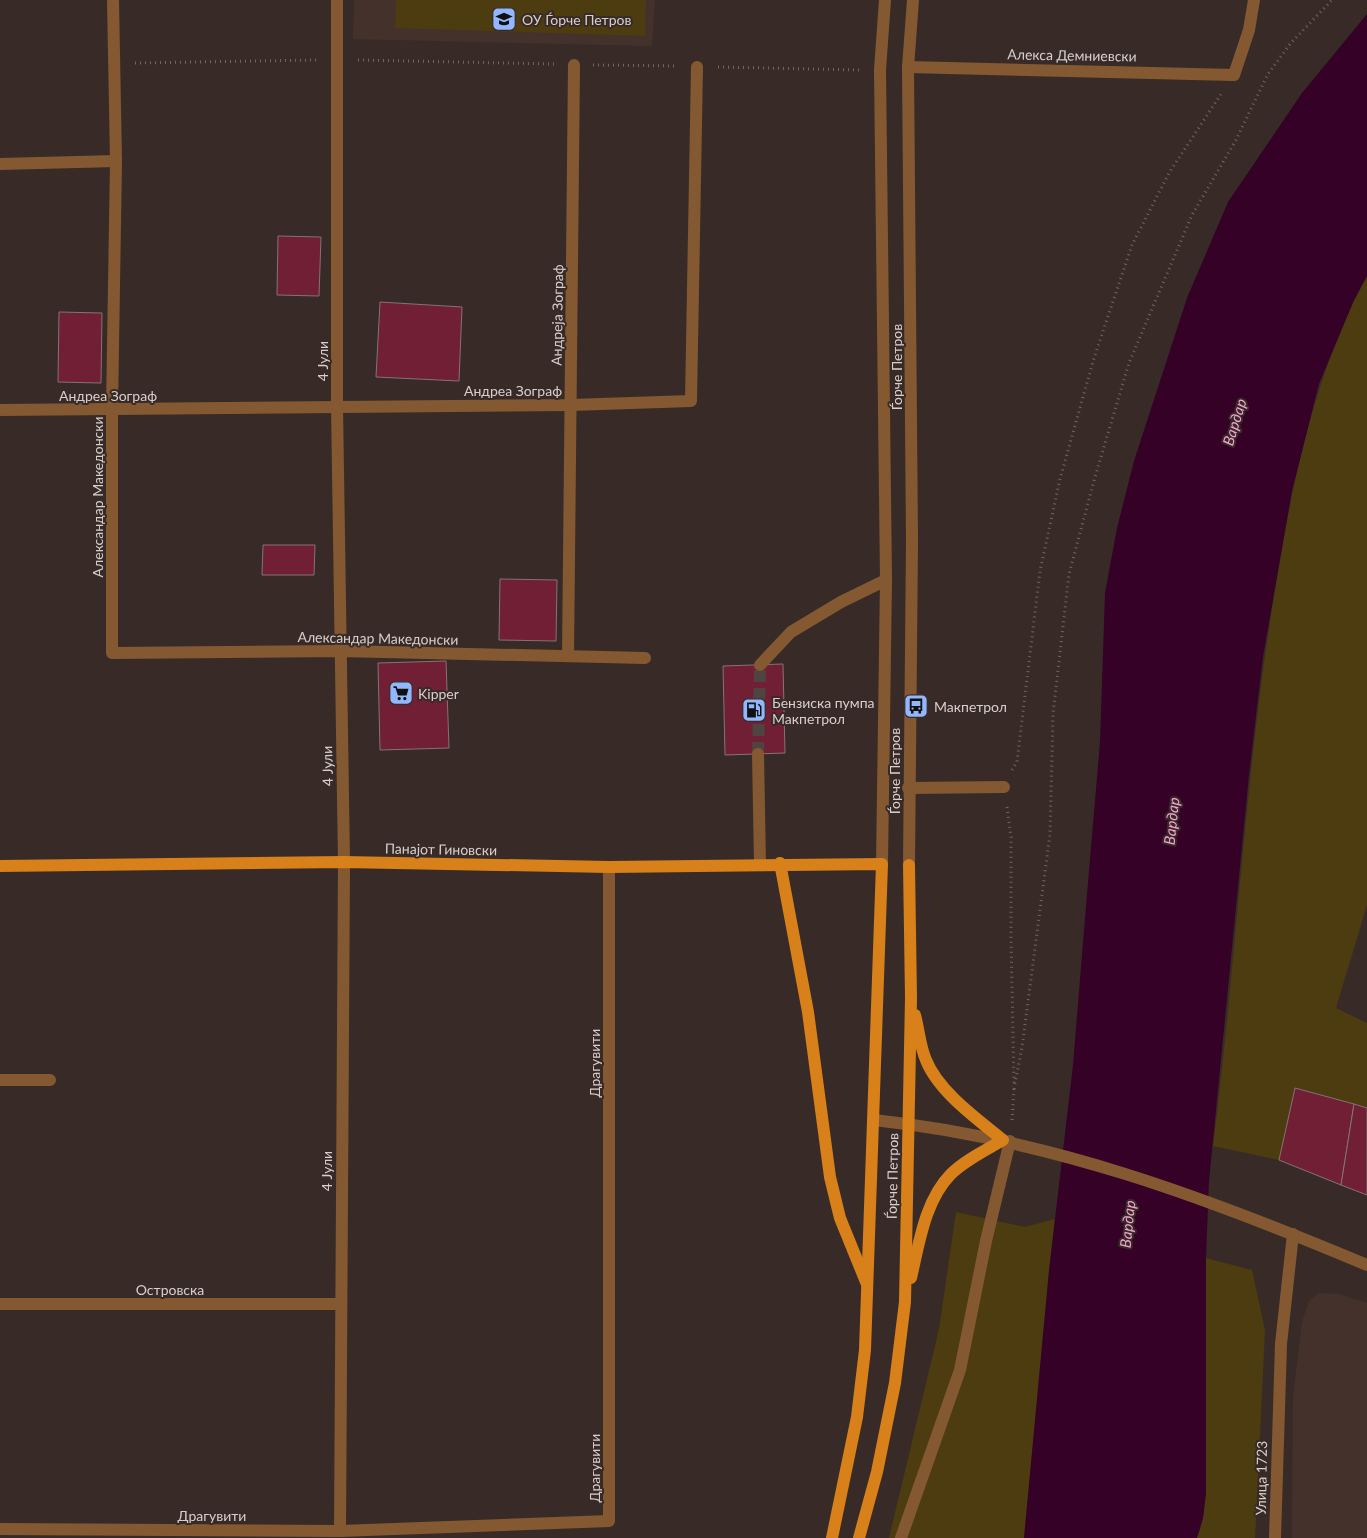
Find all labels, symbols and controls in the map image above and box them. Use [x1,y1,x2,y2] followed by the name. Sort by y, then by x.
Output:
[491,6,517,32] school or university icon: ОУ Ѓорче Петров
[522,11,631,28] place label: ОУ Ѓорче Петров
[1007,45,1137,65] street label: Алекса Демниевски
[548,264,566,366] street label: Андреја Зограф
[888,324,905,410] street label: Ѓорче Петров
[314,341,331,381] street label: 4 Јули
[464,382,562,399] street label: Андреа Зограф
[59,387,157,404] street label: Андреа Зограф
[1218,396,1250,448] water label: Вардар
[89,416,106,578] street label: Александар Македонски
[297,628,459,648] street label: Αлександар Македонски
[388,680,414,706] supermarket icon: Kipper
[418,685,459,702] place label: Kipper
[903,693,929,719] bus stop icon: Макпетрол
[772,694,875,727] place label: Бензиска пумпа Макпетрол
[741,697,767,723] fuel station icon: Бензиска пумпа Макпетрол
[934,698,1007,715] place label: Макпетрол
[886,728,903,814] street label: Ѓорче Петров
[318,746,336,786] street label: 4 Јули
[1160,796,1182,846] water label: Вардар
[385,840,497,858] street label: Панајот Гиновски
[586,1029,603,1097] street label: Драгувити
[883,1133,901,1219] street label: Ѓорче Петров
[318,1151,335,1191] street label: 4 Јули
[1116,1199,1138,1249] water label: Вардар
[136,1281,204,1298] street label: Островска
[586,1434,603,1502] street label: Драгувити
[1252,1441,1270,1515] street label: Улица 1723
[178,1507,246,1524] street label: Драгувити

